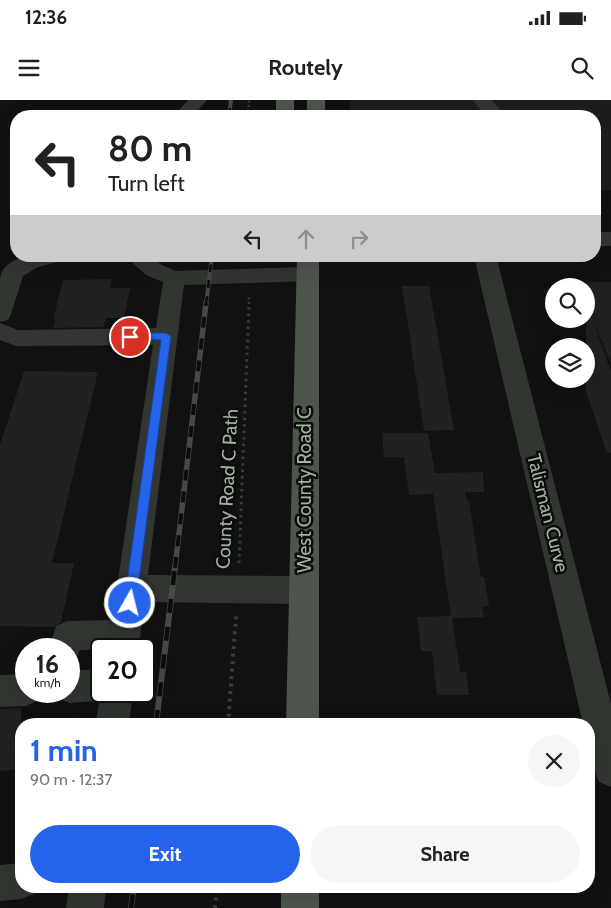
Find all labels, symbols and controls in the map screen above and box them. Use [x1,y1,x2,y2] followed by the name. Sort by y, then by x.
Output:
[25,6,67,29] text: 12:36
[15,54,43,82] icon: menu
[268,54,343,81] text: Routely
[568,54,596,82] icon: search
[108,127,192,170] text: 80 m
[25,130,90,195] icon: left
[108,170,185,197] text: Turn left
[239,225,267,253] icon: left
[292,225,320,253] icon: ahead
[345,225,373,253] icon: right
[545,278,595,388] map controls
[545,278,595,328] button: search
[109,316,151,358] pin
[116,323,144,351] icon: arrive
[545,338,595,388] button: layers
[293,407,316,573] street label: West County Road C
[211,408,243,570] street label: County Road C Path
[522,451,574,575] street label: Talisman Curve
[103,576,155,628] position arrow
[90,638,155,703] speed limit sign: 20
[36,649,59,679] text: 16
[34,675,61,690] text: km/h
[30,732,98,769] text: 1 min
[528,735,580,787] button: close
[30,770,113,789] text: 90 m · 12:37
[30,825,300,883] button: Exit
[310,825,580,883] button: Share

